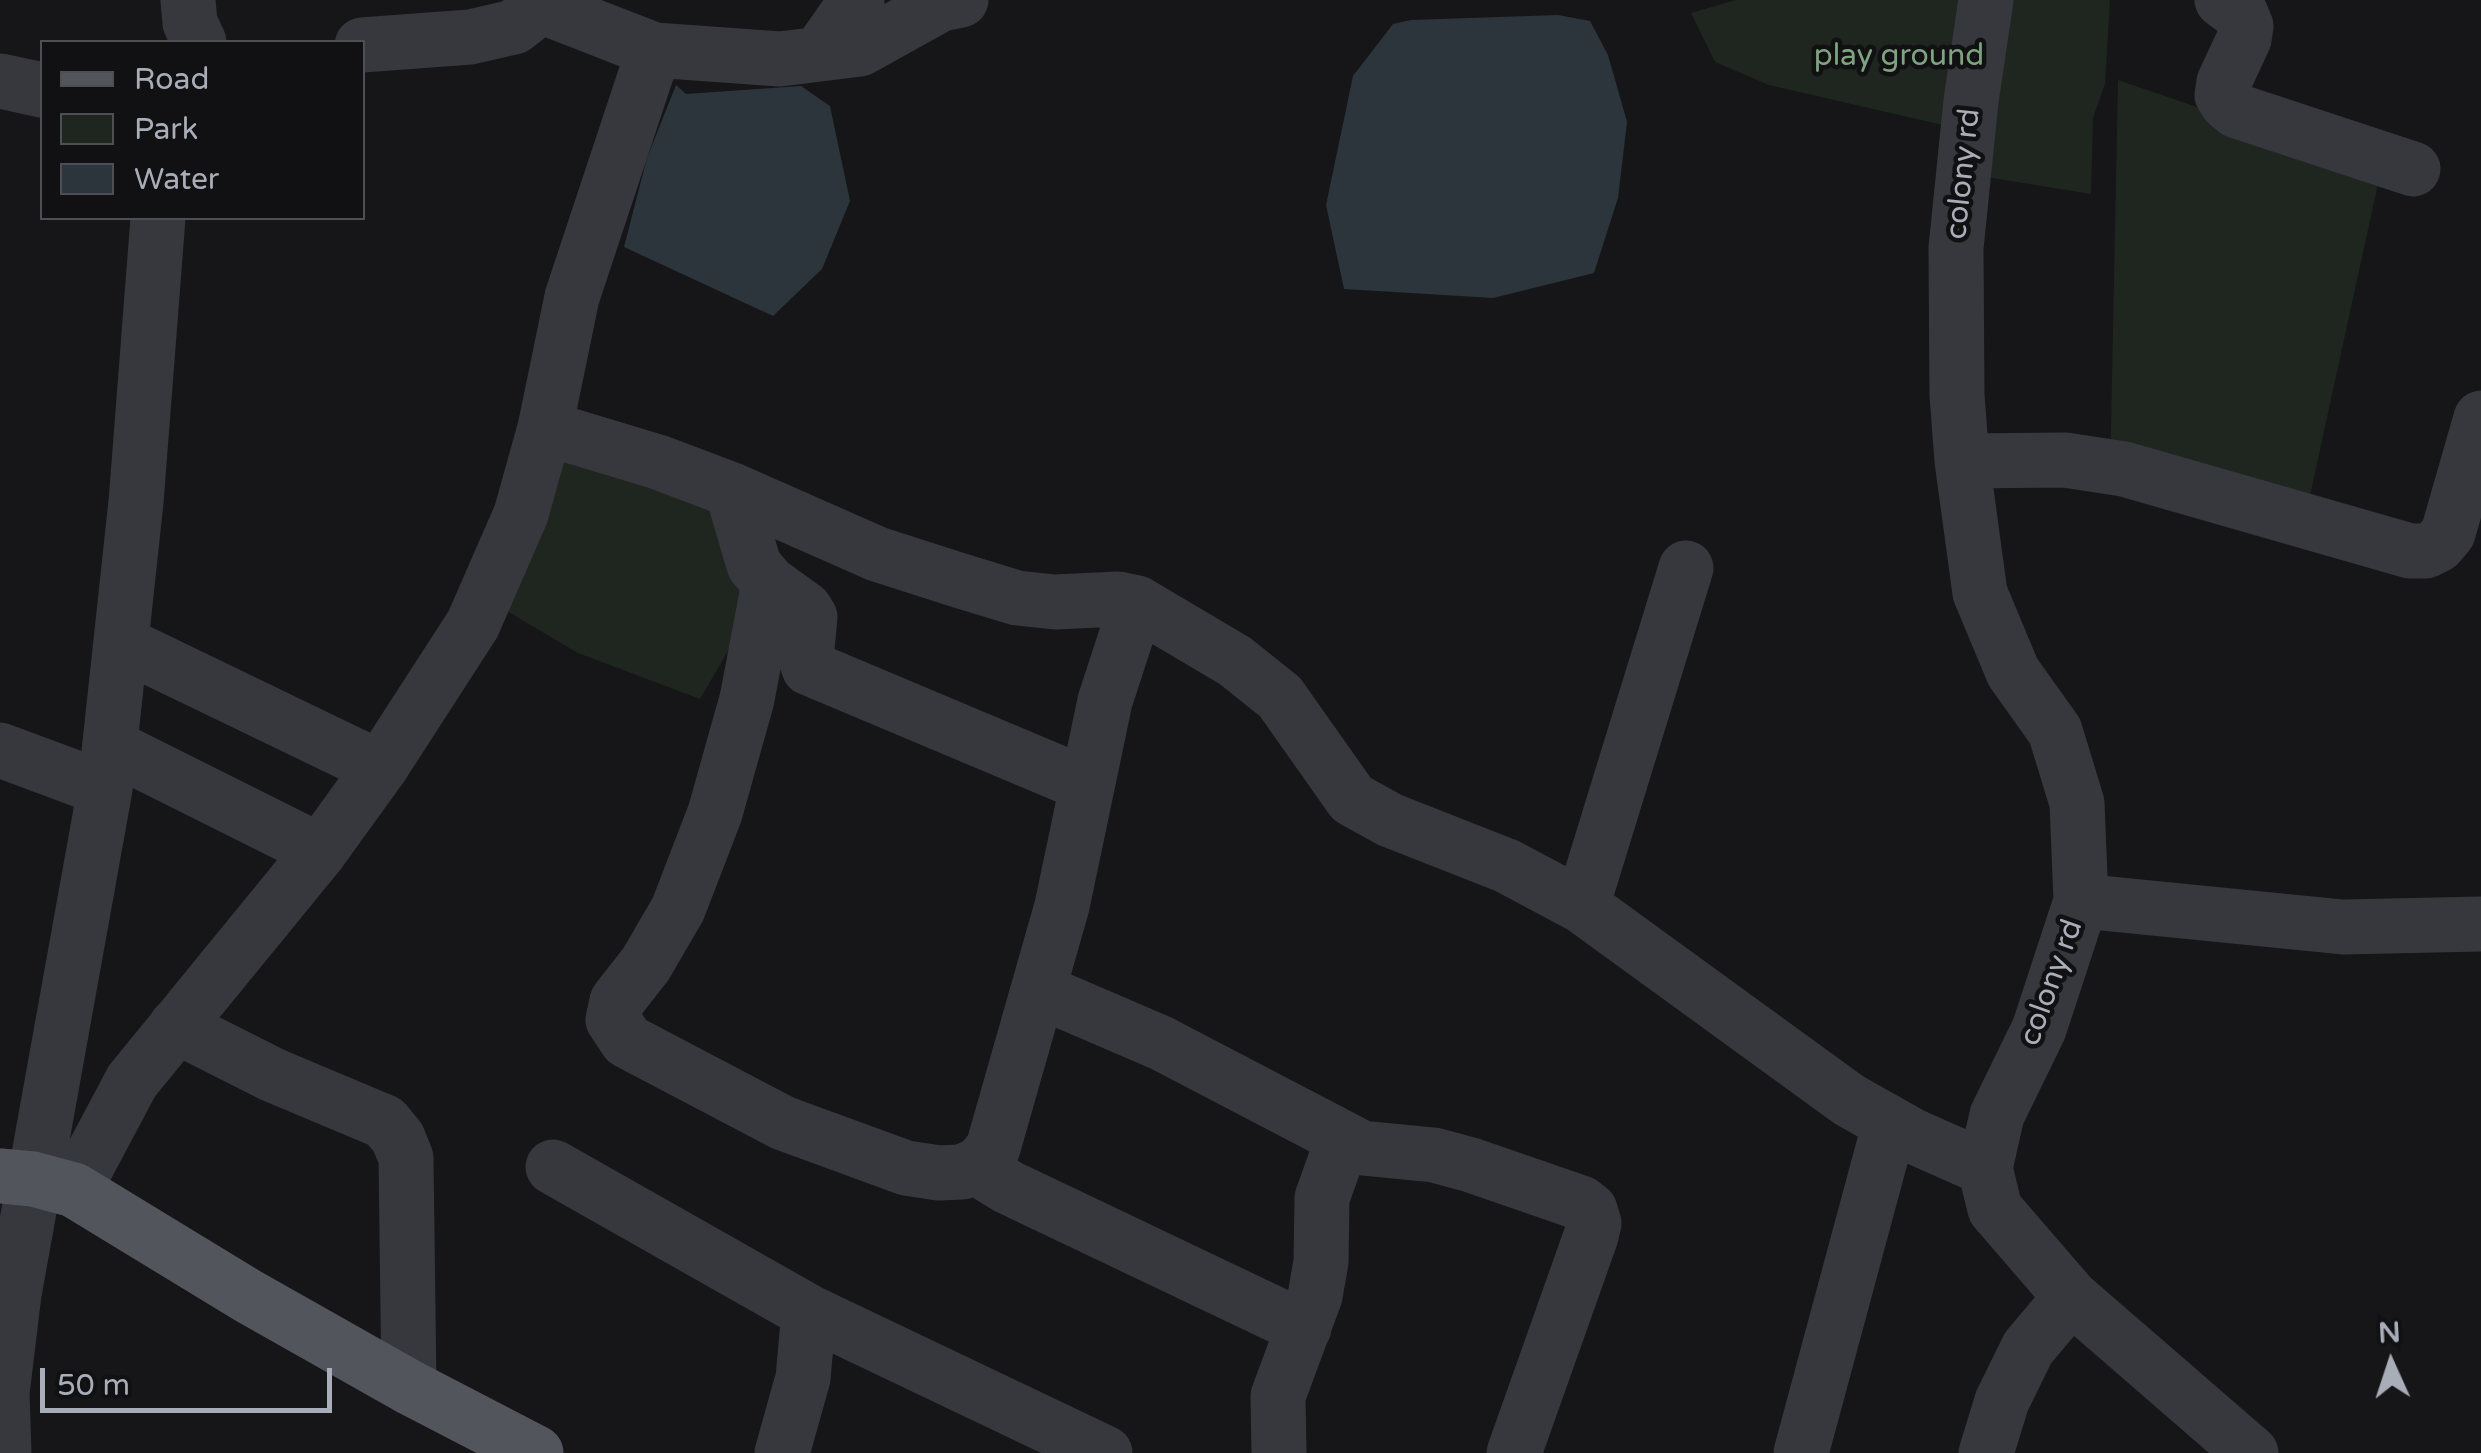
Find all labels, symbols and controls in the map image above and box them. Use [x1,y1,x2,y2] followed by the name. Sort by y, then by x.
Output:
[1814,39,1984,75] park label: play ground
[40,40,365,220] legend
[134,61,209,98] text: Road
[1939,107,1989,241] street label: colony rd
[134,111,198,148] text: Park
[134,161,219,198] text: Water
[2013,915,2091,1051] street label: colony rd
[2341,1313,2441,1413] north arrow
[2377,1315,2402,1351] text: N
[45,1348,338,1410] scale bar
[57,1367,130,1404] text: 50 m

